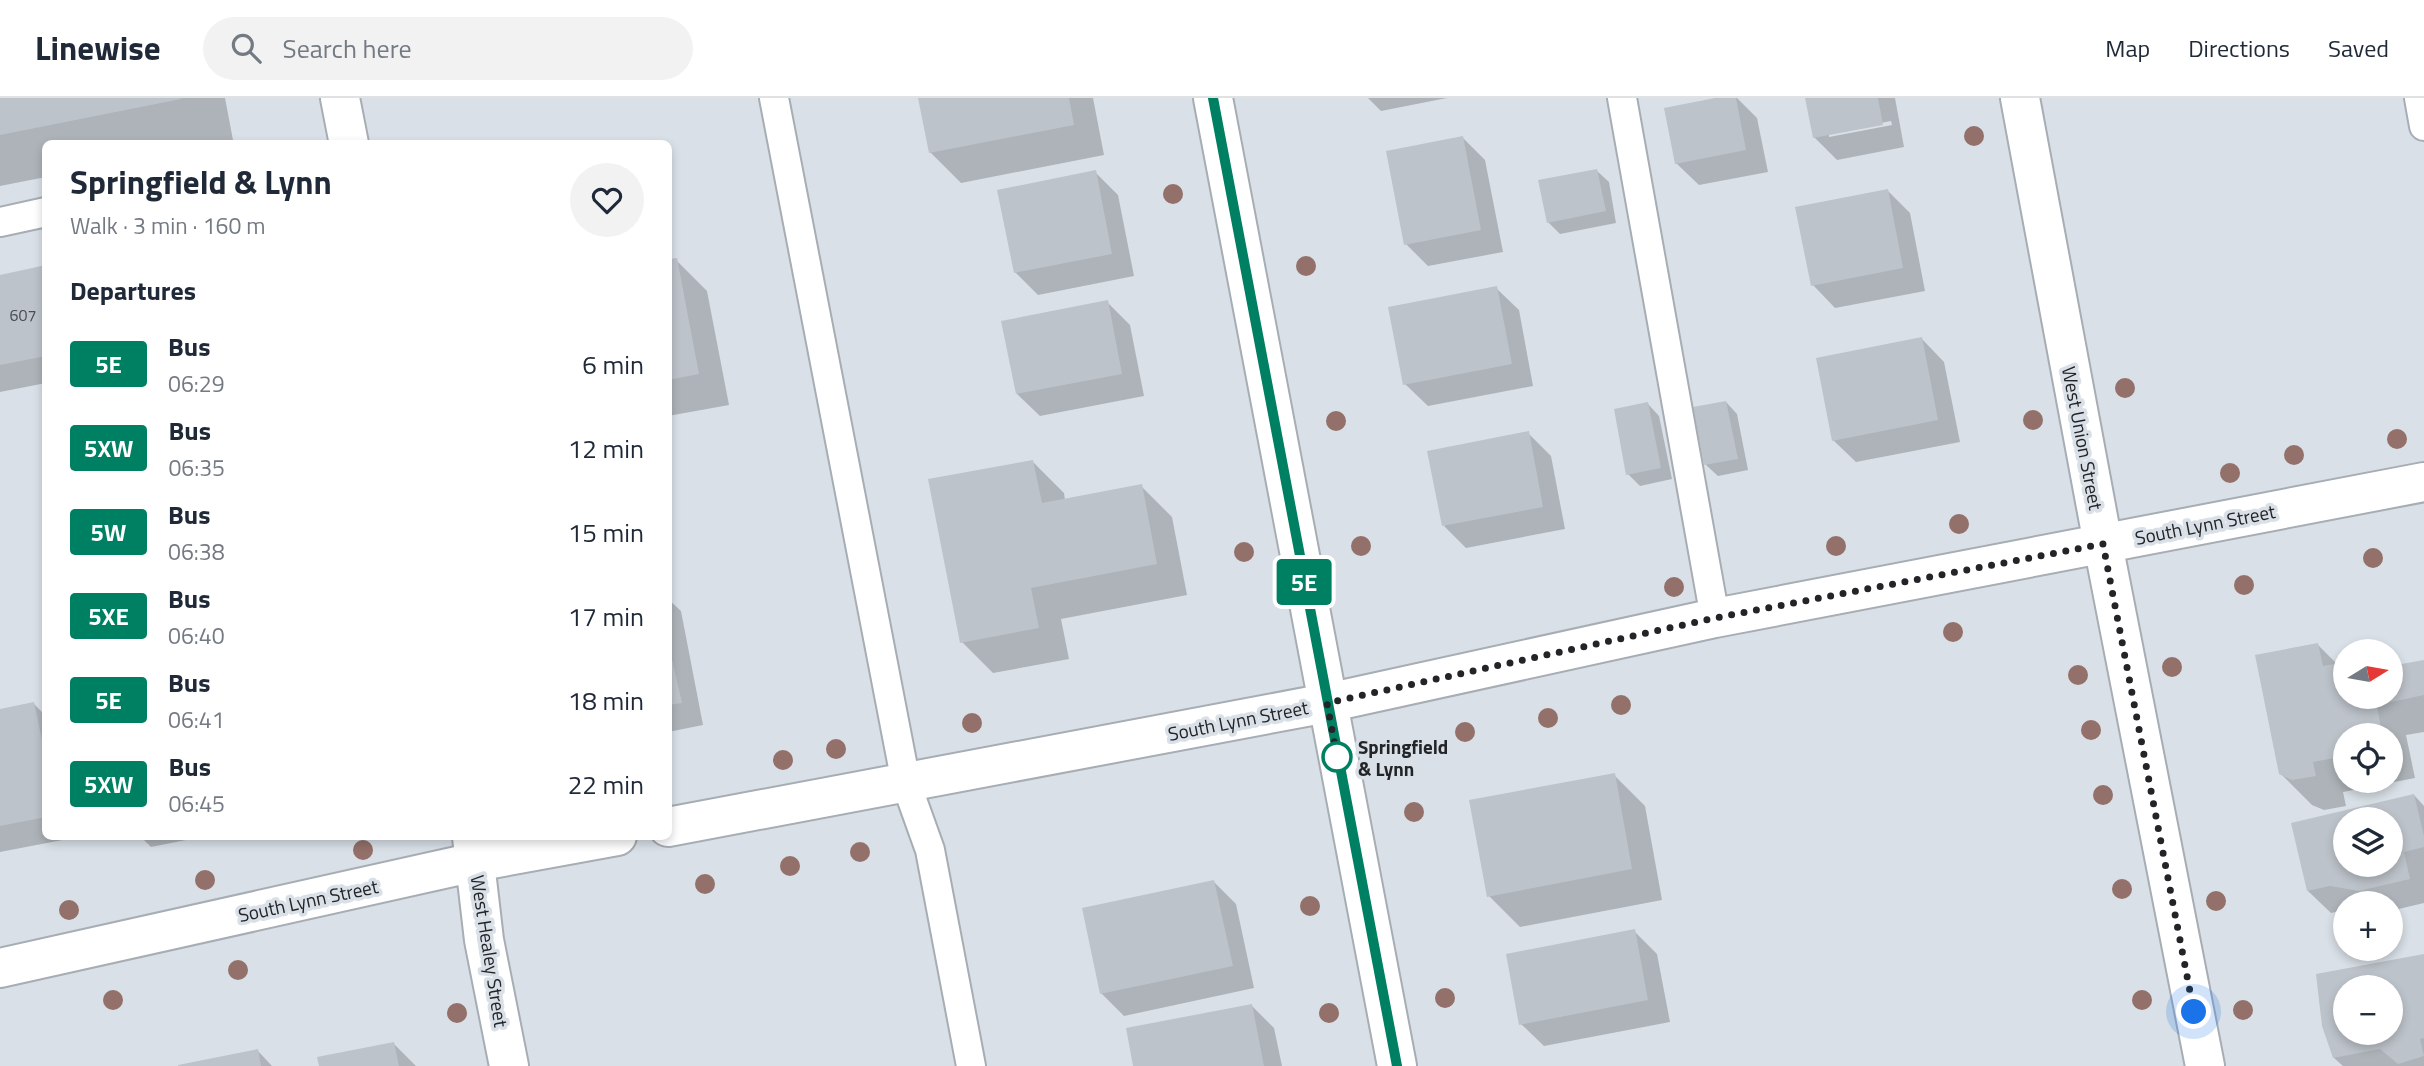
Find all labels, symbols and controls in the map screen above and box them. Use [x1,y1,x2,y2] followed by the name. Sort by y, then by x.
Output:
[203,17,693,80] search box
[35,23,161,73] text: Linewise
[227,29,265,67] icon: search
[283,29,412,68] text: Search here
[2105,30,2150,66] text: Map
[2188,30,2290,66] text: Directions
[2328,30,2389,66] text: Saved
[70,157,332,207] text: Springfield & Lynn
[570,163,644,237] button: heart
[70,208,266,243] text: Walk · 3 min · 160 m
[70,271,196,310] text: Departures
[10,303,36,327] house number: 607
[168,327,210,366] text: Bus
[582,345,644,384] text: 6 min
[95,346,122,382] text: 5E
[2055,364,2111,513] street label: West Union Street
[168,366,225,401] text: 06:29
[168,411,211,450] text: Bus
[568,429,644,468] text: 12 min
[84,430,133,466] text: 5XW
[168,450,225,485] text: 06:35
[168,495,210,534] text: Bus
[2132,496,2278,552] street label: South Lynn Street
[568,513,644,552] text: 15 min
[91,514,126,550] text: 5W
[168,534,225,569] text: 06:38
[1272,559,1336,605] line badge: 5E
[1291,564,1317,600] text: 5E
[168,579,210,618] text: Bus
[568,597,644,636] text: 17 min
[88,598,129,634] text: 5XE
[168,618,225,653] text: 06:40
[2333,639,2403,709] north arrow
[2333,639,2403,1045] map controls
[168,663,210,702] text: Bus
[568,681,644,720] text: 18 min
[95,682,122,718] text: 5E
[1165,692,1311,748] street label: South Lynn Street
[168,702,225,737] text: 06:41
[2333,723,2403,793] button: locate
[1358,732,1448,783] place label: Springfield & Lynn
[1322,742,1352,772] marker: Springfield & Lynn
[168,747,211,786] text: Bus
[568,765,644,804] text: 22 min
[84,766,133,802] text: 5XW
[168,786,225,821] text: 06:45
[2333,807,2403,877] button: layers
[235,871,381,929] street label: South Lynn Street
[464,873,516,1030] street label: West Healey Street
[2333,891,2403,961] button: +
[2333,975,2403,1045] button: −
[2176,994,2211,1029] your location

